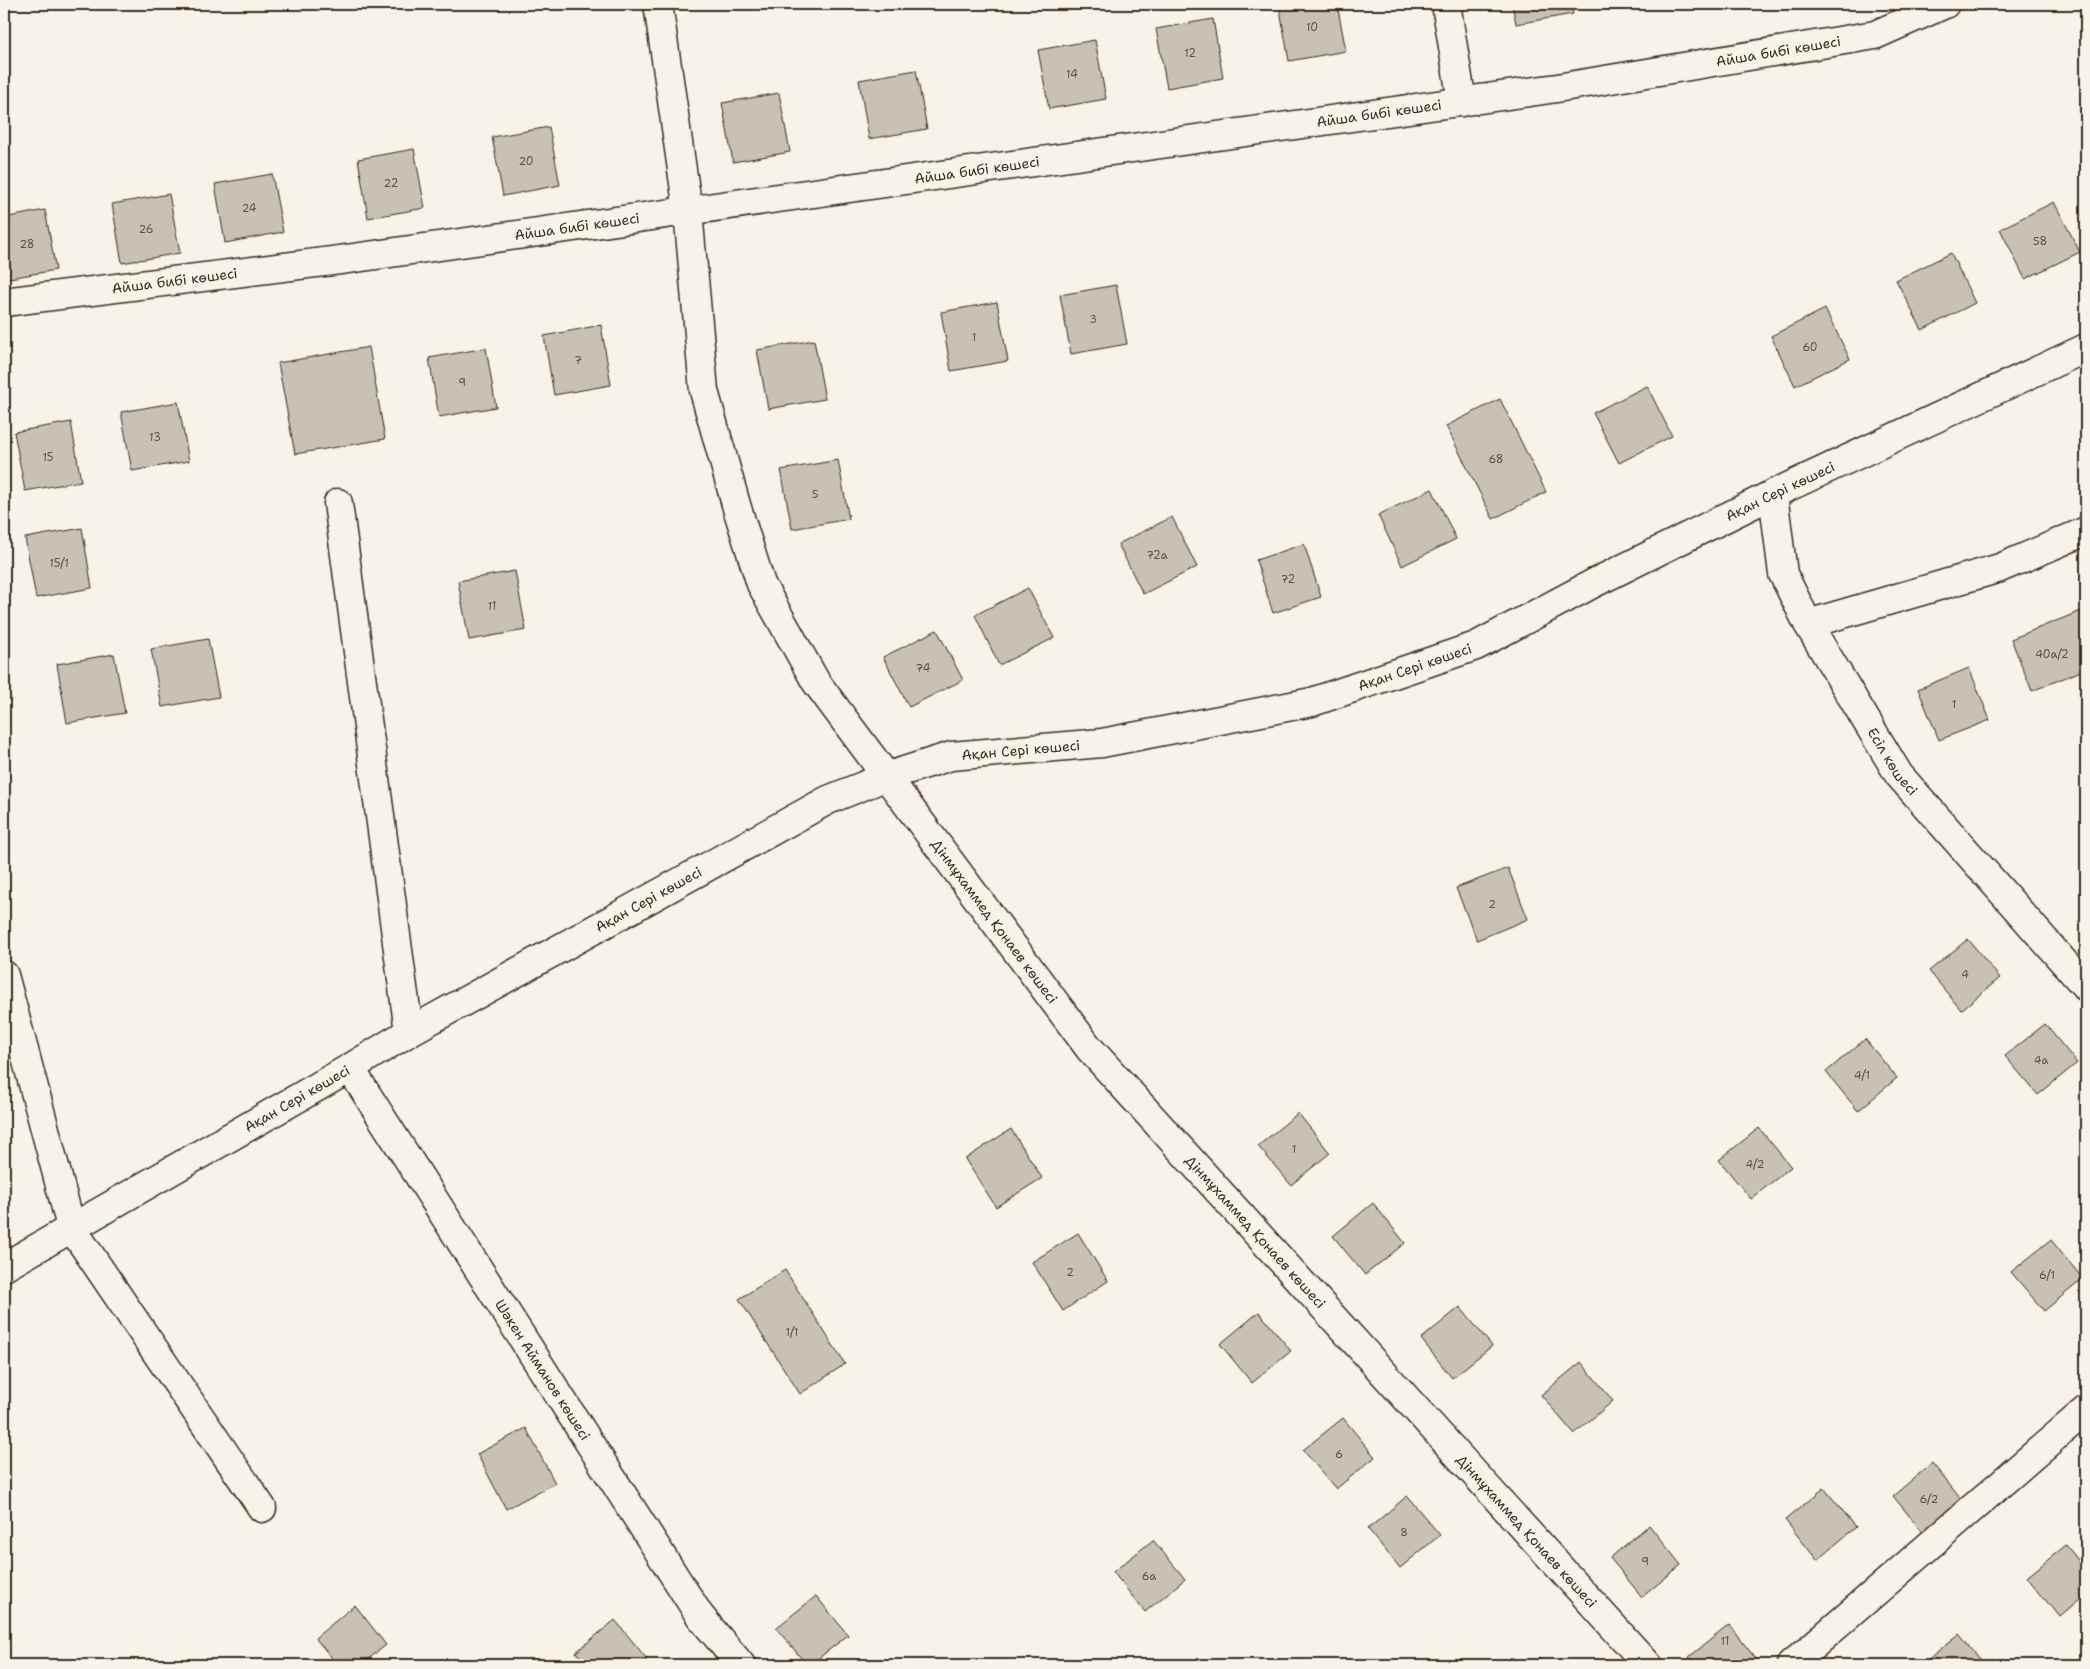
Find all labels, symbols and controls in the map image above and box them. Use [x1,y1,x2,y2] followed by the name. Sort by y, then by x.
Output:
[1306,20,1318,35] house number: 10
[1714,32,1842,70] street label: Айша бибі көшесі
[1184,46,1196,61] house number: 12
[1066,67,1078,82] house number: 14
[1315,95,1443,131] street label: Айша бибі көшесі
[913,152,1041,188] street label: Айша бибі көшесі
[518,154,534,169] house number: 20
[384,176,398,191] house number: 22
[242,201,257,216] house number: 24
[513,209,641,244] street label: Айша бибі көшесі
[139,222,153,237] house number: 26
[2033,234,2047,249] house number: 58
[19,237,35,252] house number: 28
[111,264,238,297] street label: Айша бибі көшесі
[1089,312,1097,327] house number: 3
[972,330,976,345] house number: 1
[1802,340,1818,355] house number: 60
[574,353,582,368] house number: 7
[458,375,466,390] house number: 9
[149,430,161,445] house number: 13
[42,450,54,465] house number: 15
[1489,452,1503,467] house number: 68
[1722,457,1838,525] street label: Ақан Сері көшесі
[812,487,819,502] house number: 5
[1146,548,1168,563] house number: 72а
[49,556,69,571] house number: 15/1
[1281,572,1295,587] house number: 72
[488,599,496,614] house number: 11
[1355,639,1474,695] street label: Ақан Сері көшесі
[2035,647,2069,662] house number: 40а/2
[916,661,931,676] house number: 74
[1952,697,1956,712] house number: 1
[1864,724,1922,799] street label: Есіл көшесі
[961,736,1081,764] street label: Ақан Сері көшесі
[927,835,1062,1007] street label: Дінмұхаммед Қонаев көшесі
[592,863,705,936] street label: Ақан Сері көшесі
[1488,897,1496,912] house number: 2
[1961,967,1969,982] house number: 4
[2034,1053,2048,1068] house number: 4а
[241,1061,353,1136] street label: Ақан Сері көшесі
[1854,1068,1870,1083] house number: 4/1
[1292,1142,1296,1157] house number: 1
[1181,1151,1329,1312] street label: Дінмұхаммед Қонаев көшесі
[1746,1157,1764,1172] house number: 4/2
[1066,1265,1074,1280] house number: 2
[2039,1268,2055,1283] house number: 6/1
[491,1296,594,1444] street label: Шәкен Айманов көшесі
[786,1325,798,1340] house number: 1/1
[1335,1447,1343,1462] house number: 6
[1453,1451,1601,1611] street label: Дінмұхаммед Қонаев көшесі
[1920,1492,1938,1507] house number: 6/2
[1400,1525,1408,1540] house number: 8
[1641,1554,1649,1569] house number: 9
[1142,1569,1156,1584] house number: 6а
[1721,1634,1729,1649] house number: 11

